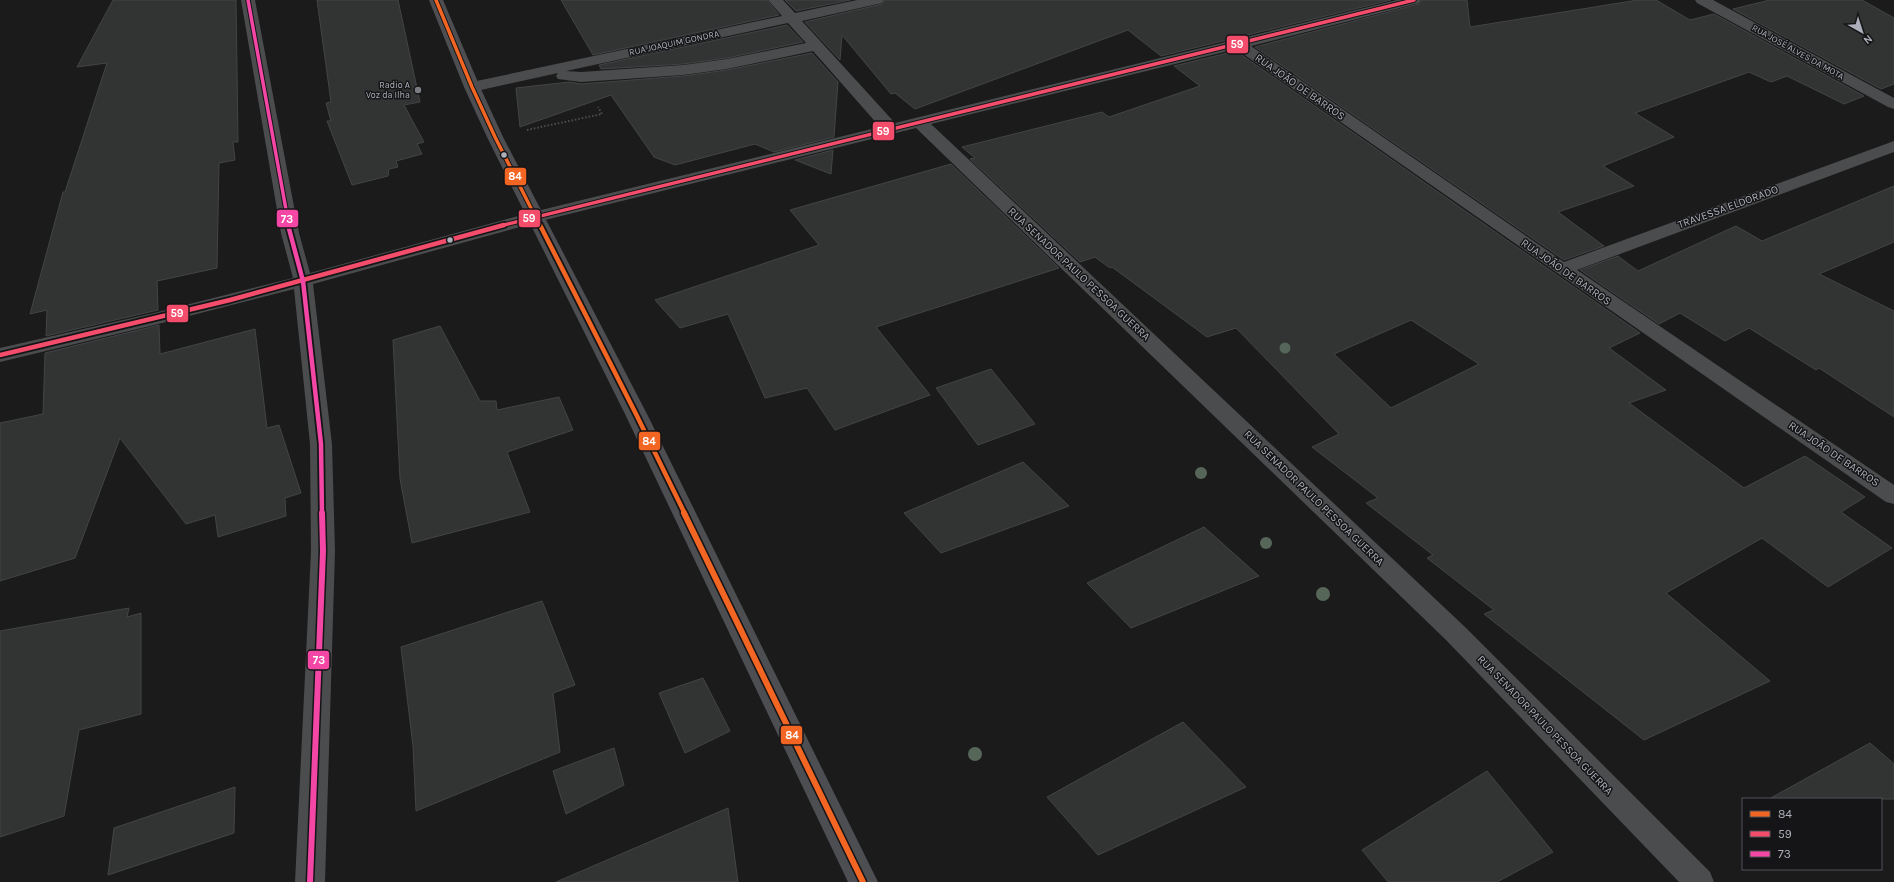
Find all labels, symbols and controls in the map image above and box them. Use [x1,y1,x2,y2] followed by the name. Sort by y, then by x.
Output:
[1842,12,1882,52] north arrow
[1750,22,1846,81] street label: RUA JOSÉ ALVES DA MOTA
[628,29,720,57] street label: RUA JOAQUIM GONDRA
[1861,32,1875,47] text: N
[1226,35,1249,54] line badge: 59
[1230,38,1244,51] text: 59
[1252,51,1348,123] street label: RUA JOÃO DE BARROS
[366,80,410,100] place label: Radio A Voz da Ilha
[413,85,423,95] marker: Radio A Voz da Ilha
[872,121,895,141] line badge: 59
[876,125,890,138] text: 59
[499,150,509,160] unlabelled marker
[504,167,527,186] line badge: 84
[508,170,522,183] text: 84
[1676,183,1780,231] street label: TRAVESSA ELDORADO
[1005,205,1153,344] street label: RUA SENADOR PAULO PESSOA GUERRA
[276,209,299,228] line badge: 73
[518,209,541,228] line badge: 59
[522,212,536,225] text: 59
[281,213,293,226] text: 73
[445,235,455,245] unlabelled marker
[1518,236,1614,308] street label: RUA JOÃO DE BARROS
[166,304,189,323] line badge: 59
[170,307,184,320] text: 59
[1786,419,1882,489] street label: RUA JOÃO DE BARROS
[1241,428,1387,569] street label: RUA SENADOR PAULO PESSOA GUERRA
[638,431,661,451] line badge: 84
[642,435,656,448] text: 84
[307,650,330,670] line badge: 73
[1475,652,1616,798] street label: RUA SENADOR PAULO PESSOA GUERRA
[313,654,325,667] text: 73
[780,725,803,745] line badge: 84
[785,729,799,742] text: 84
[1742,798,1882,870] legend
[1778,807,1792,821] text: 84
[1778,827,1792,841] text: 59
[1778,847,1791,861] text: 73

